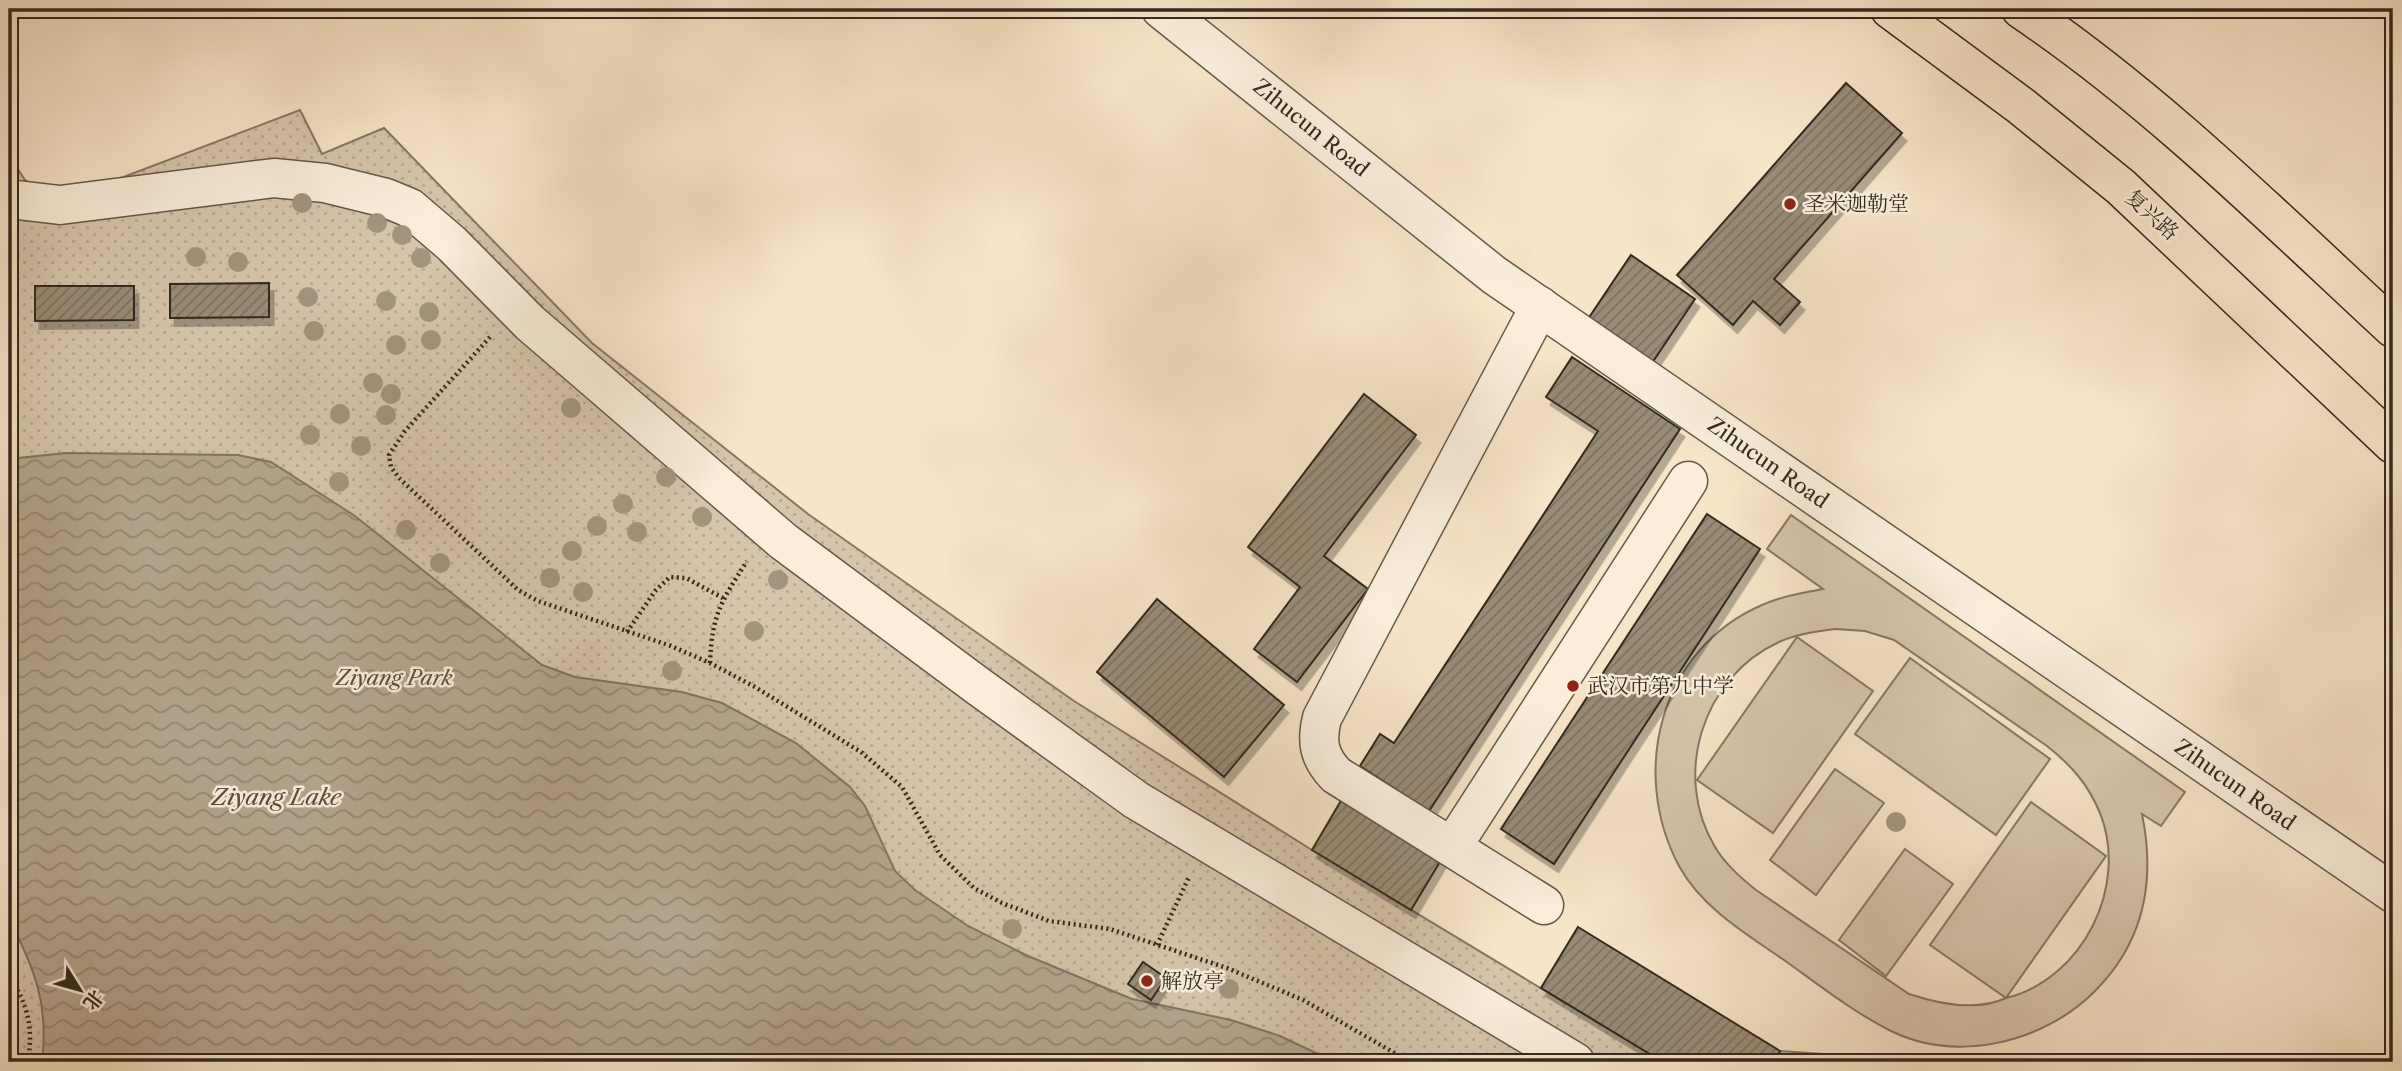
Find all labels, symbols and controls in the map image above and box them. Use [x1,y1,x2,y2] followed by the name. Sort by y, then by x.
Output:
[1249,73,1374,182] street label: Zihucun Road
[2121,184,2184,245] street label: 复兴路
[1804,191,1909,216] place label: 圣米迦勒堂
[1782,196,1798,212] marker: 圣米迦勒堂
[1703,412,1834,513] street label: Zihucun Road
[334,665,453,690] park label: Ziyang Park
[1587,673,1734,698] place label: 武汉市第九中学
[1565,678,1581,694] marker: 武汉市第九中学
[2170,734,2301,835] street label: Zihucun Road
[210,783,342,811] water label: Ziyang Lake
[46,956,116,1026] north arrow
[1161,968,1224,993] place label: 解放亭
[1139,973,1155,989] marker: 解放亭
[78,985,108,1014] text: 北

